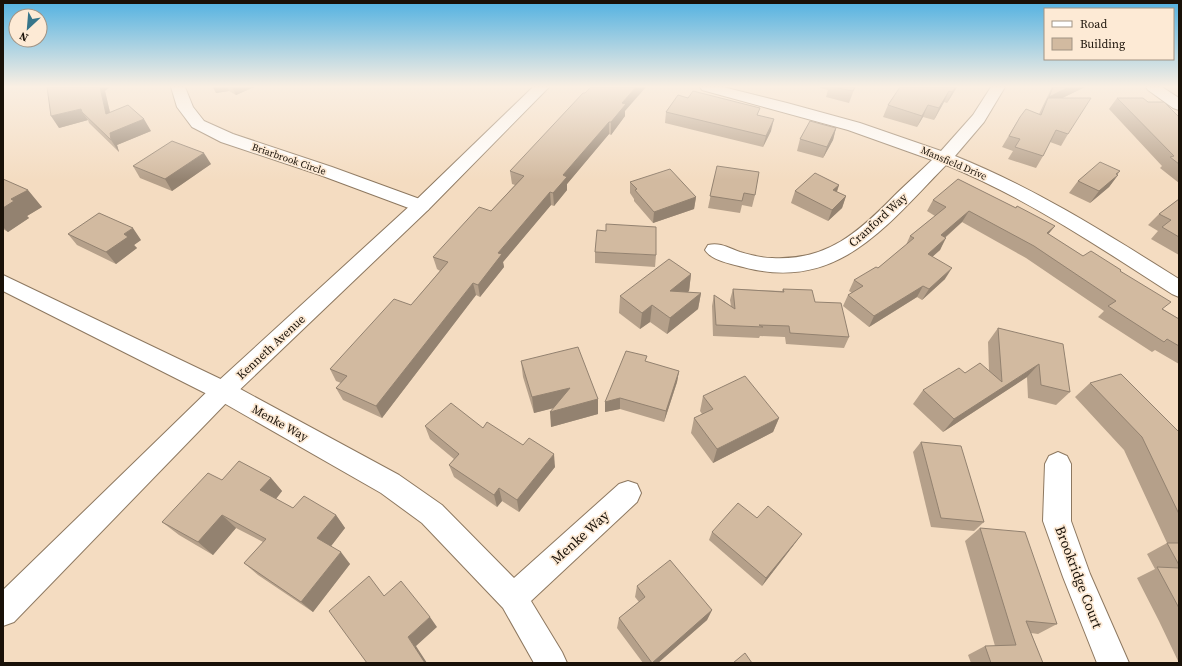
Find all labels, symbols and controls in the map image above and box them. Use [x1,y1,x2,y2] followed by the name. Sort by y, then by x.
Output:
[8,8,48,48] north arrow
[1044,8,1174,60] legend
[1080,16,1107,32] text: Road
[17,28,31,45] text: N
[1080,36,1125,52] text: Building
[250,140,328,178] street label: Briarbrook Circle
[919,143,989,183] street label: Mansfield Drive
[845,189,911,251] street label: Cranford Way
[233,311,309,383] street label: Kenneth Avenue
[249,401,312,445] street label: Menke Way
[547,505,614,569] street label: Menke Way
[1050,523,1108,631] street label: Brookridge Court

